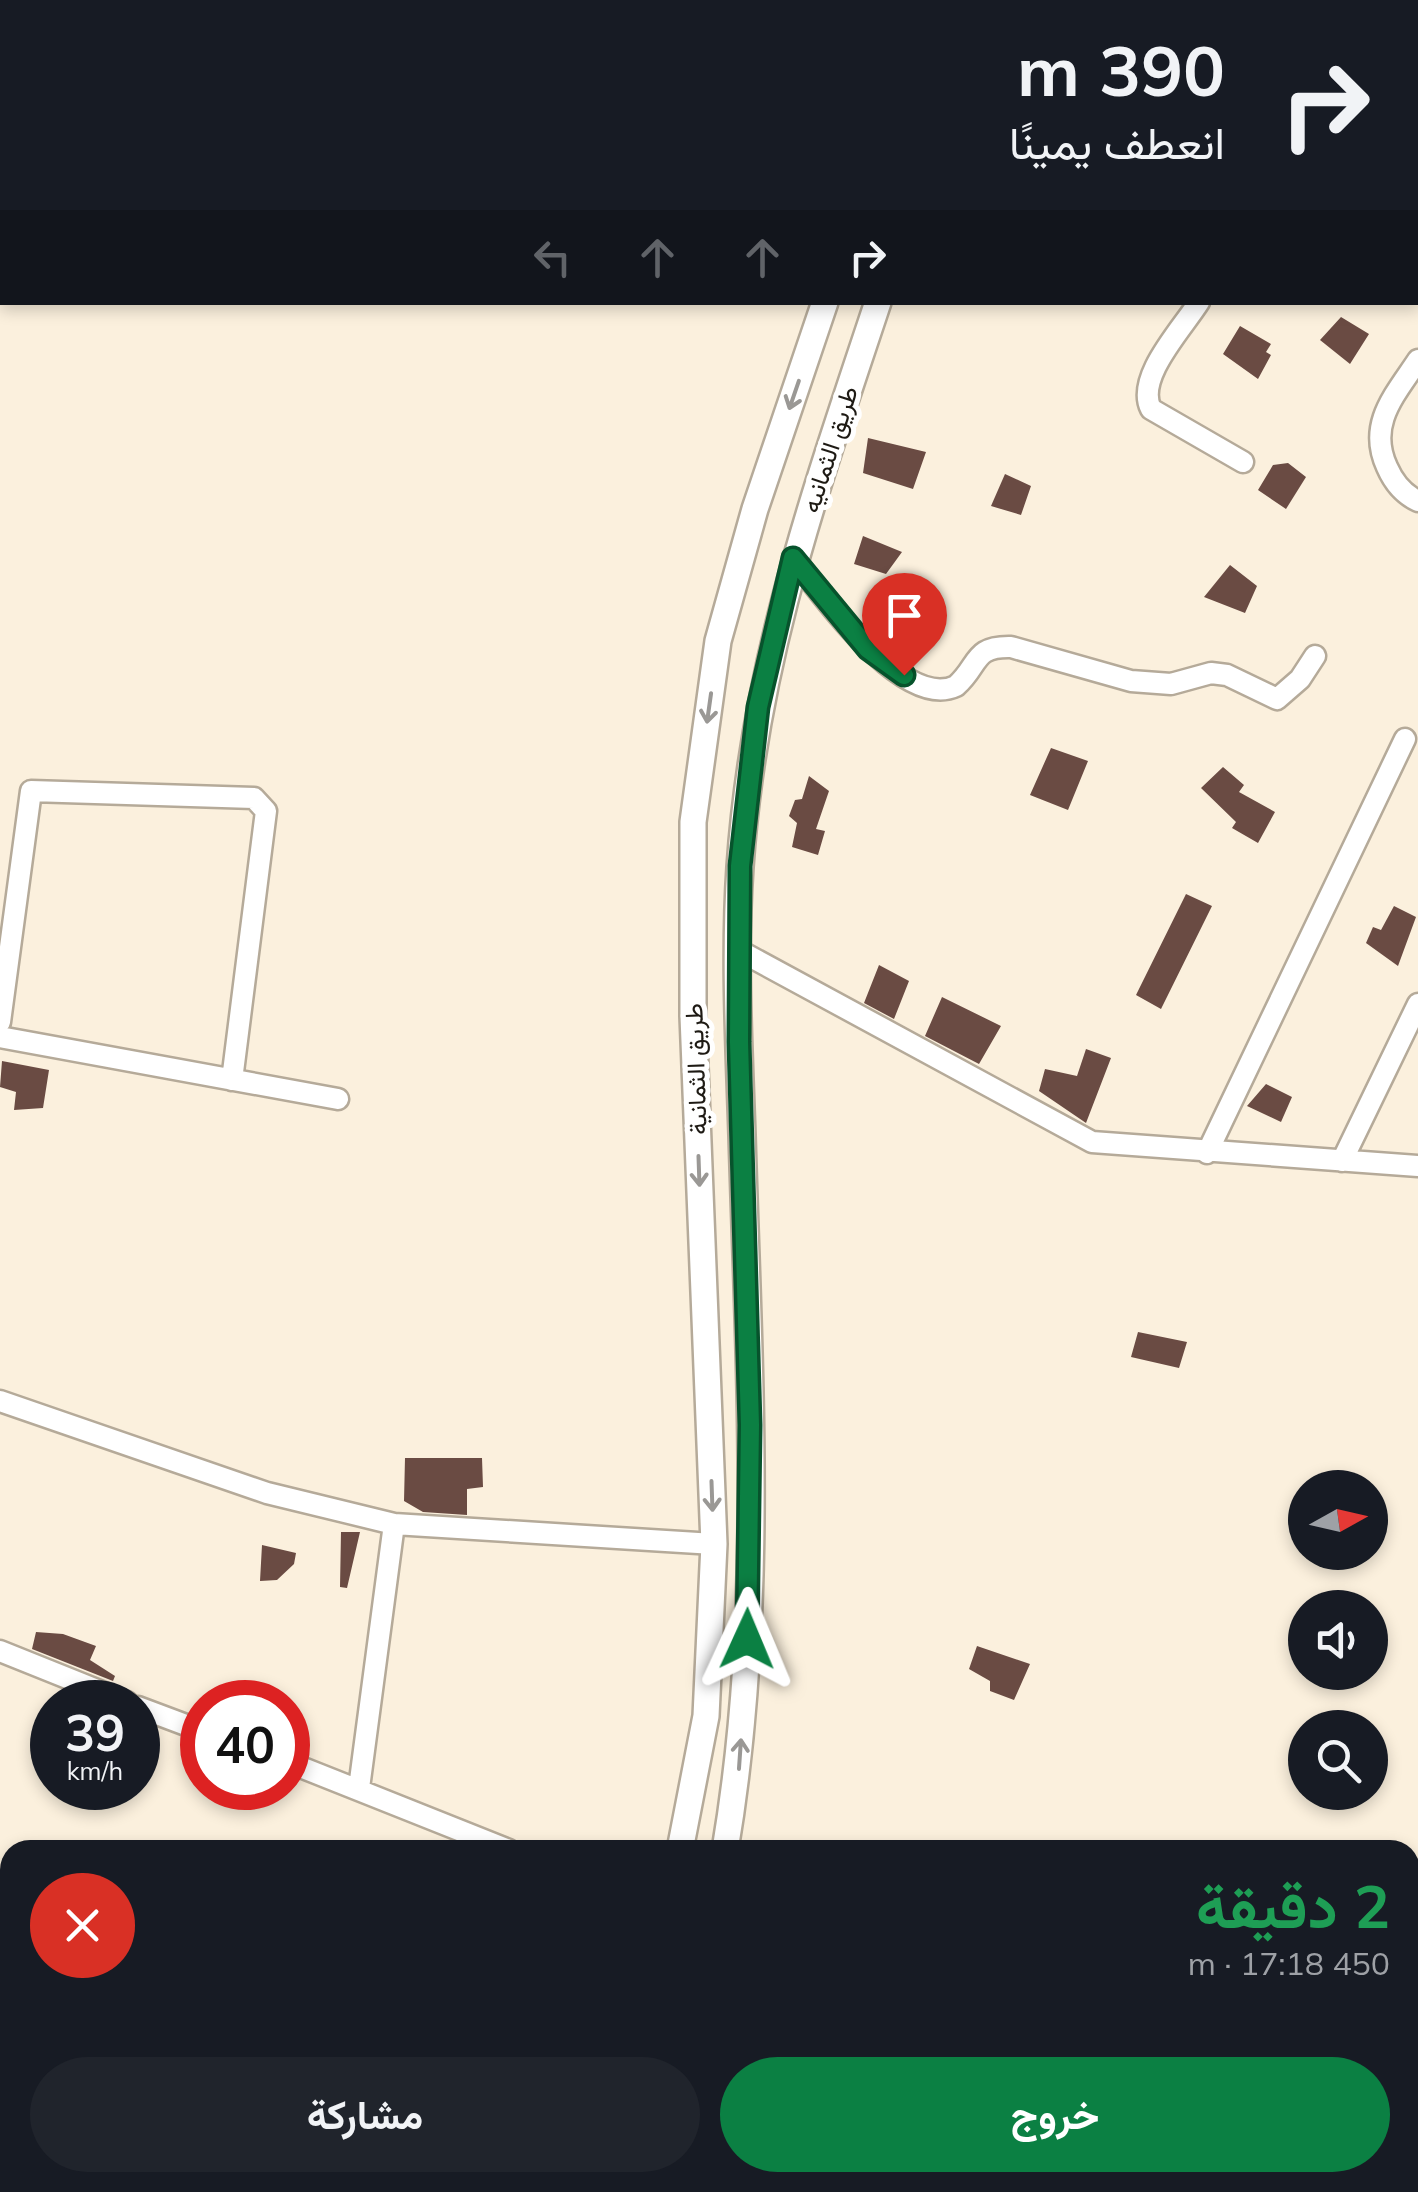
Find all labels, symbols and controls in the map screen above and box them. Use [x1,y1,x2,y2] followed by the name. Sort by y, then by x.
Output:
[1017,26,1225,114] text: 390 m
[1260,40,1390,170] icon: right
[1009,114,1225,170] text: انعطف يمينًا
[525,230,580,285] icon: left
[630,230,685,285] icon: ahead
[735,230,790,285] icon: ahead
[840,230,895,285] icon: right
[783,378,801,410] one-way arrow
[794,382,865,517] street label: طريق الثمانيه
[862,573,947,676] pin
[877,588,932,643] icon: arrive
[699,691,717,723] one-way arrow
[677,1003,714,1135] street label: طريق الثمانية
[690,1155,709,1187] one-way arrow
[1288,1470,1388,1570] north arrow
[1288,1470,1388,1810] map controls
[703,1480,722,1512] one-way arrow
[695,1587,799,1691] position arrow
[1288,1590,1388,1690] button: sound
[180,1680,310,1810] speed limit sign: 40
[65,1701,125,1764] text: 39
[1288,1710,1388,1810] button: search
[731,1738,750,1770] one-way arrow
[67,1755,123,1786] text: km/h
[1196,1868,1390,1943] text: 2 دقيقة
[30,1873,135,1978] button: close
[1188,1943,1390,1983] text: 450 m · 17:18
[30,2057,700,2172] button: مشاركة
[720,2057,1390,2172] button: خروج

